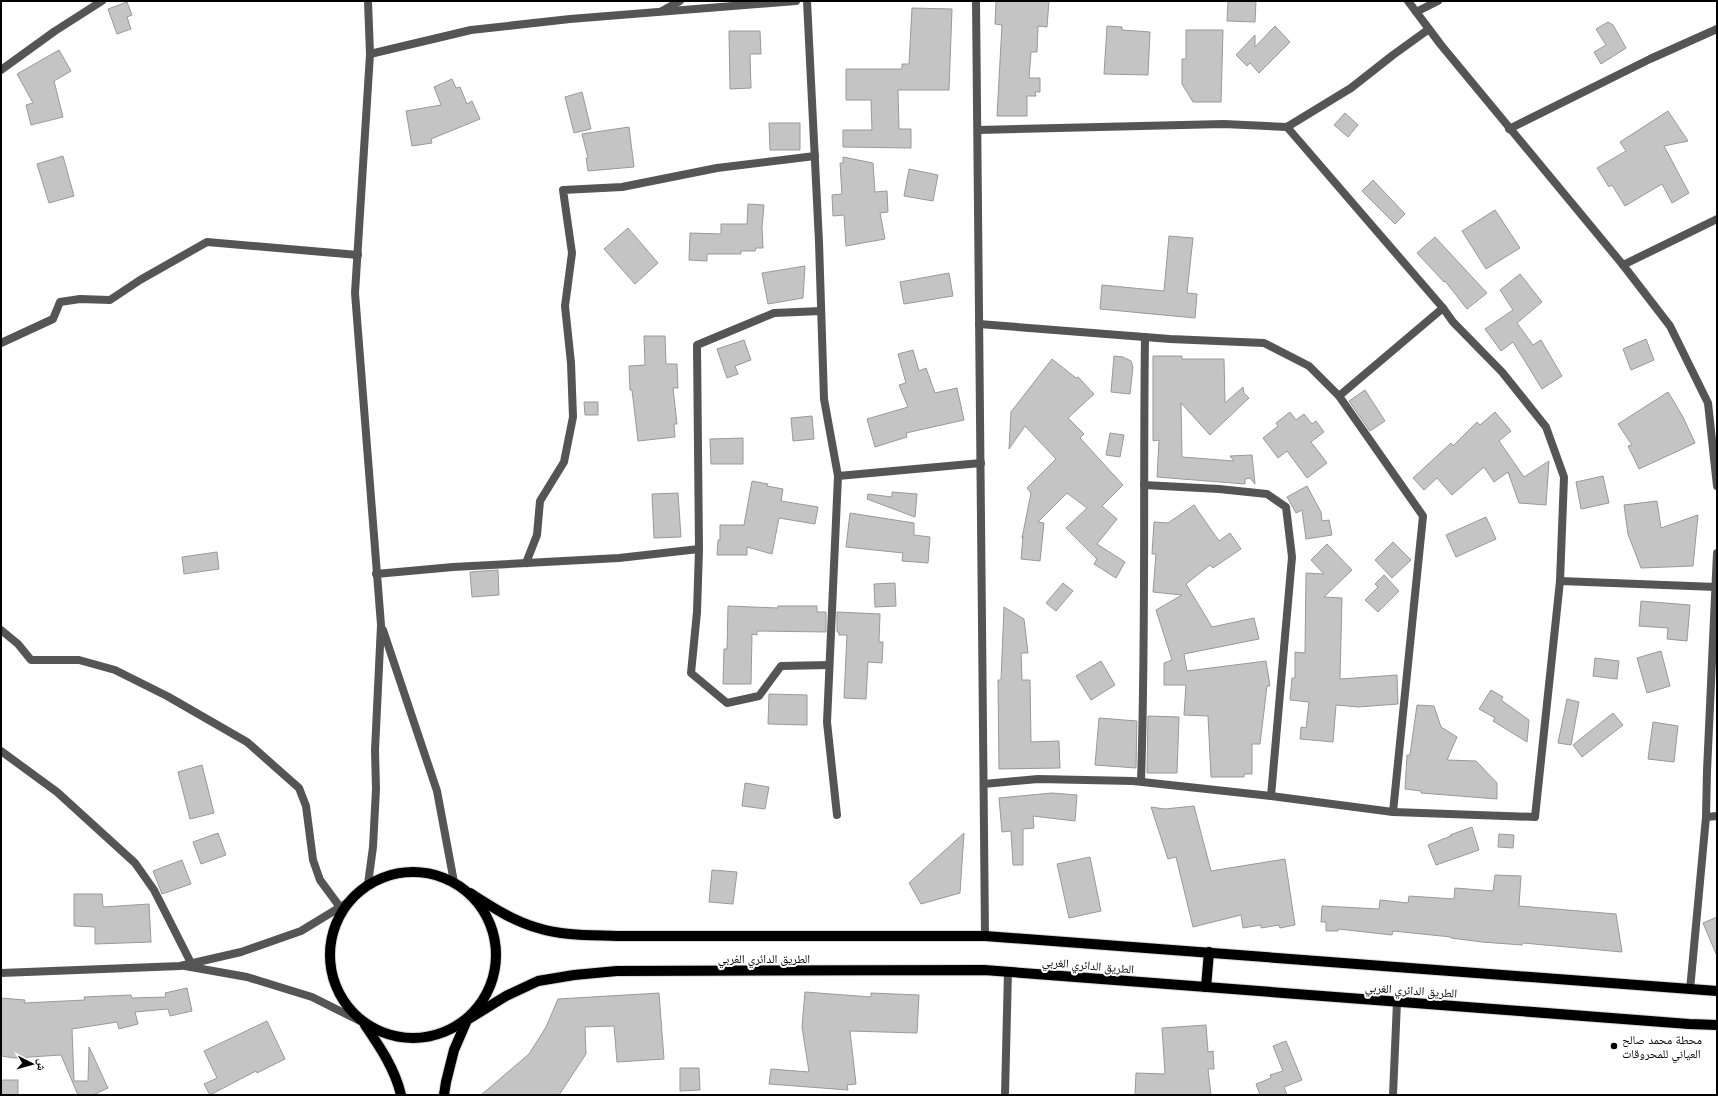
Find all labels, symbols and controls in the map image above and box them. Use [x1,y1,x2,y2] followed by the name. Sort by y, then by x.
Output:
[718,951,810,969] street label: الطريق الدائري الغربي
[1041,954,1135,980] street label: الطريق الدائري الغربي
[1364,979,1458,1004] street label: الطريق الدائري الغربي
[1622,1032,1702,1064] place label: محطة محمد صالح العياني للمحروقات
[1609,1041,1619,1051] marker: محطة محمد صالح العياني للمحروقات
[12,1044,52,1084] north arrow
[33,1058,50,1072] text: ش

